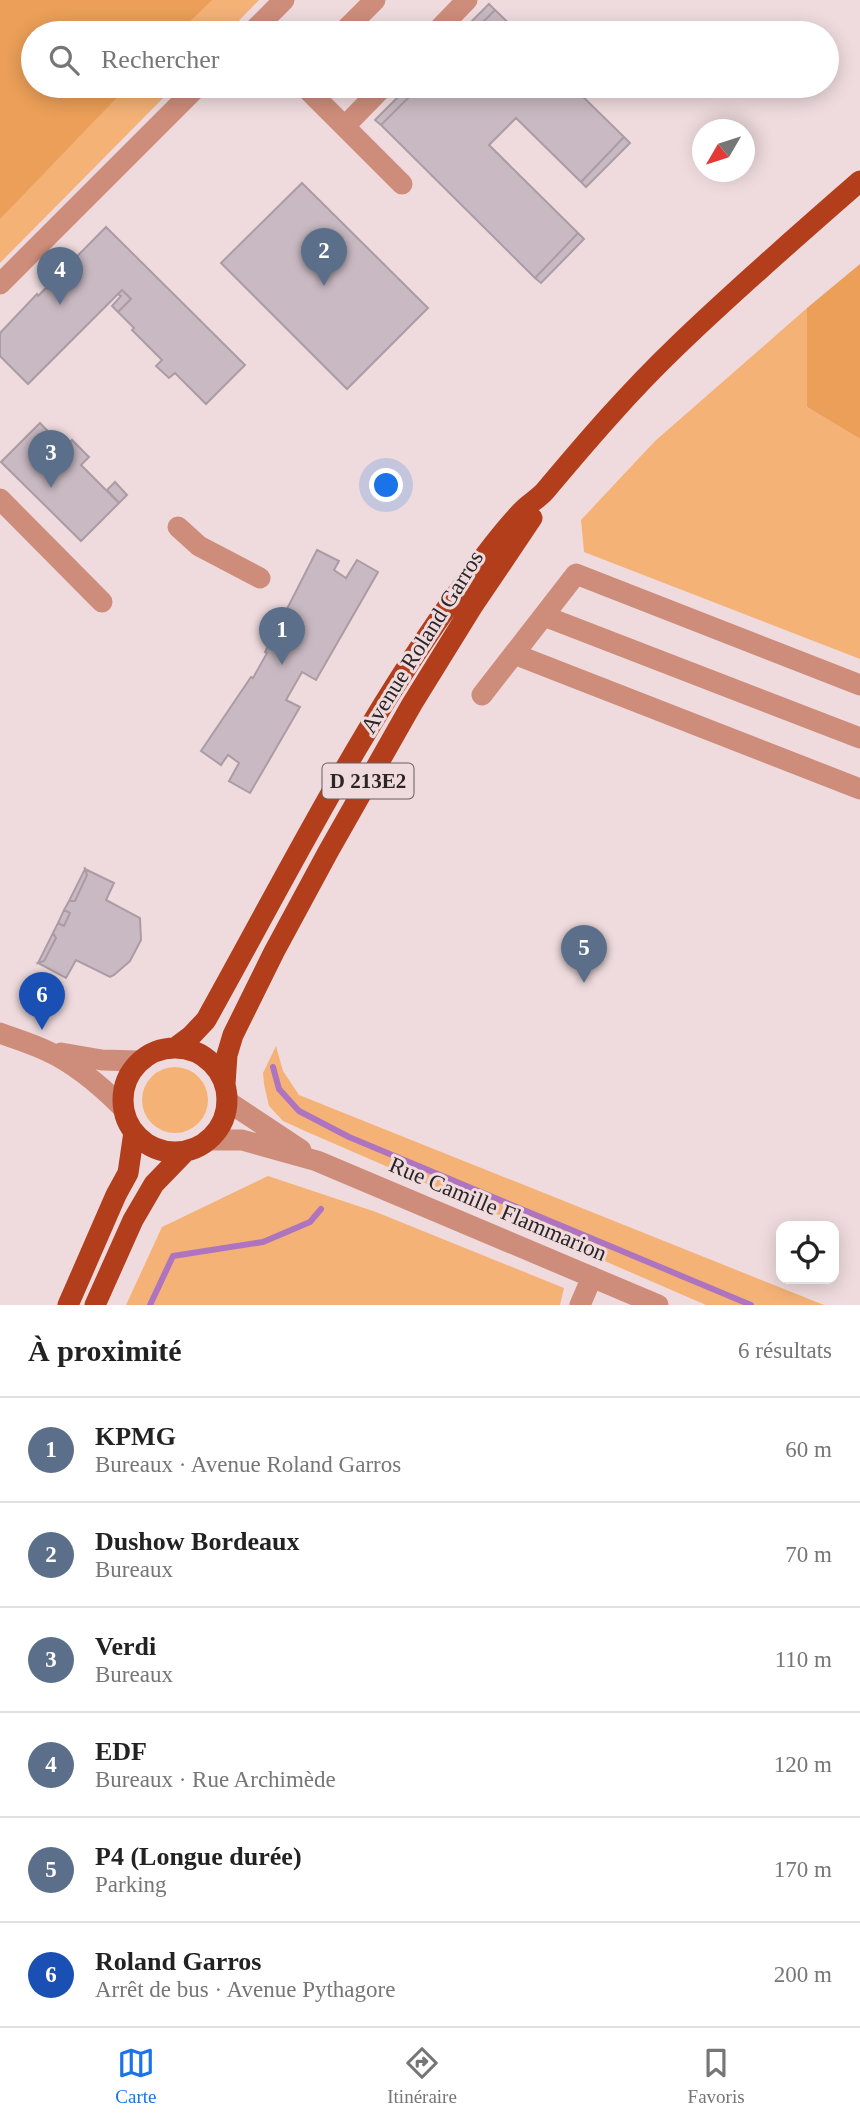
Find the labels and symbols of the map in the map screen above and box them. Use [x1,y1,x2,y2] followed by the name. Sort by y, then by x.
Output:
[692,119,755,182] north arrow
[301,228,347,286] pin: 2
[37,247,83,305] pin: 4
[28,430,74,488] pin: 3
[369,468,403,502] your location
[356,546,488,738] street label: Avenue Roland Garros
[259,607,305,665] pin: 1
[322,764,414,798] road number: D 213E2
[561,925,607,983] pin: 5
[19,972,65,1030] pin: 6
[386,1152,611,1266] street label: Rue Camille Flammarion

